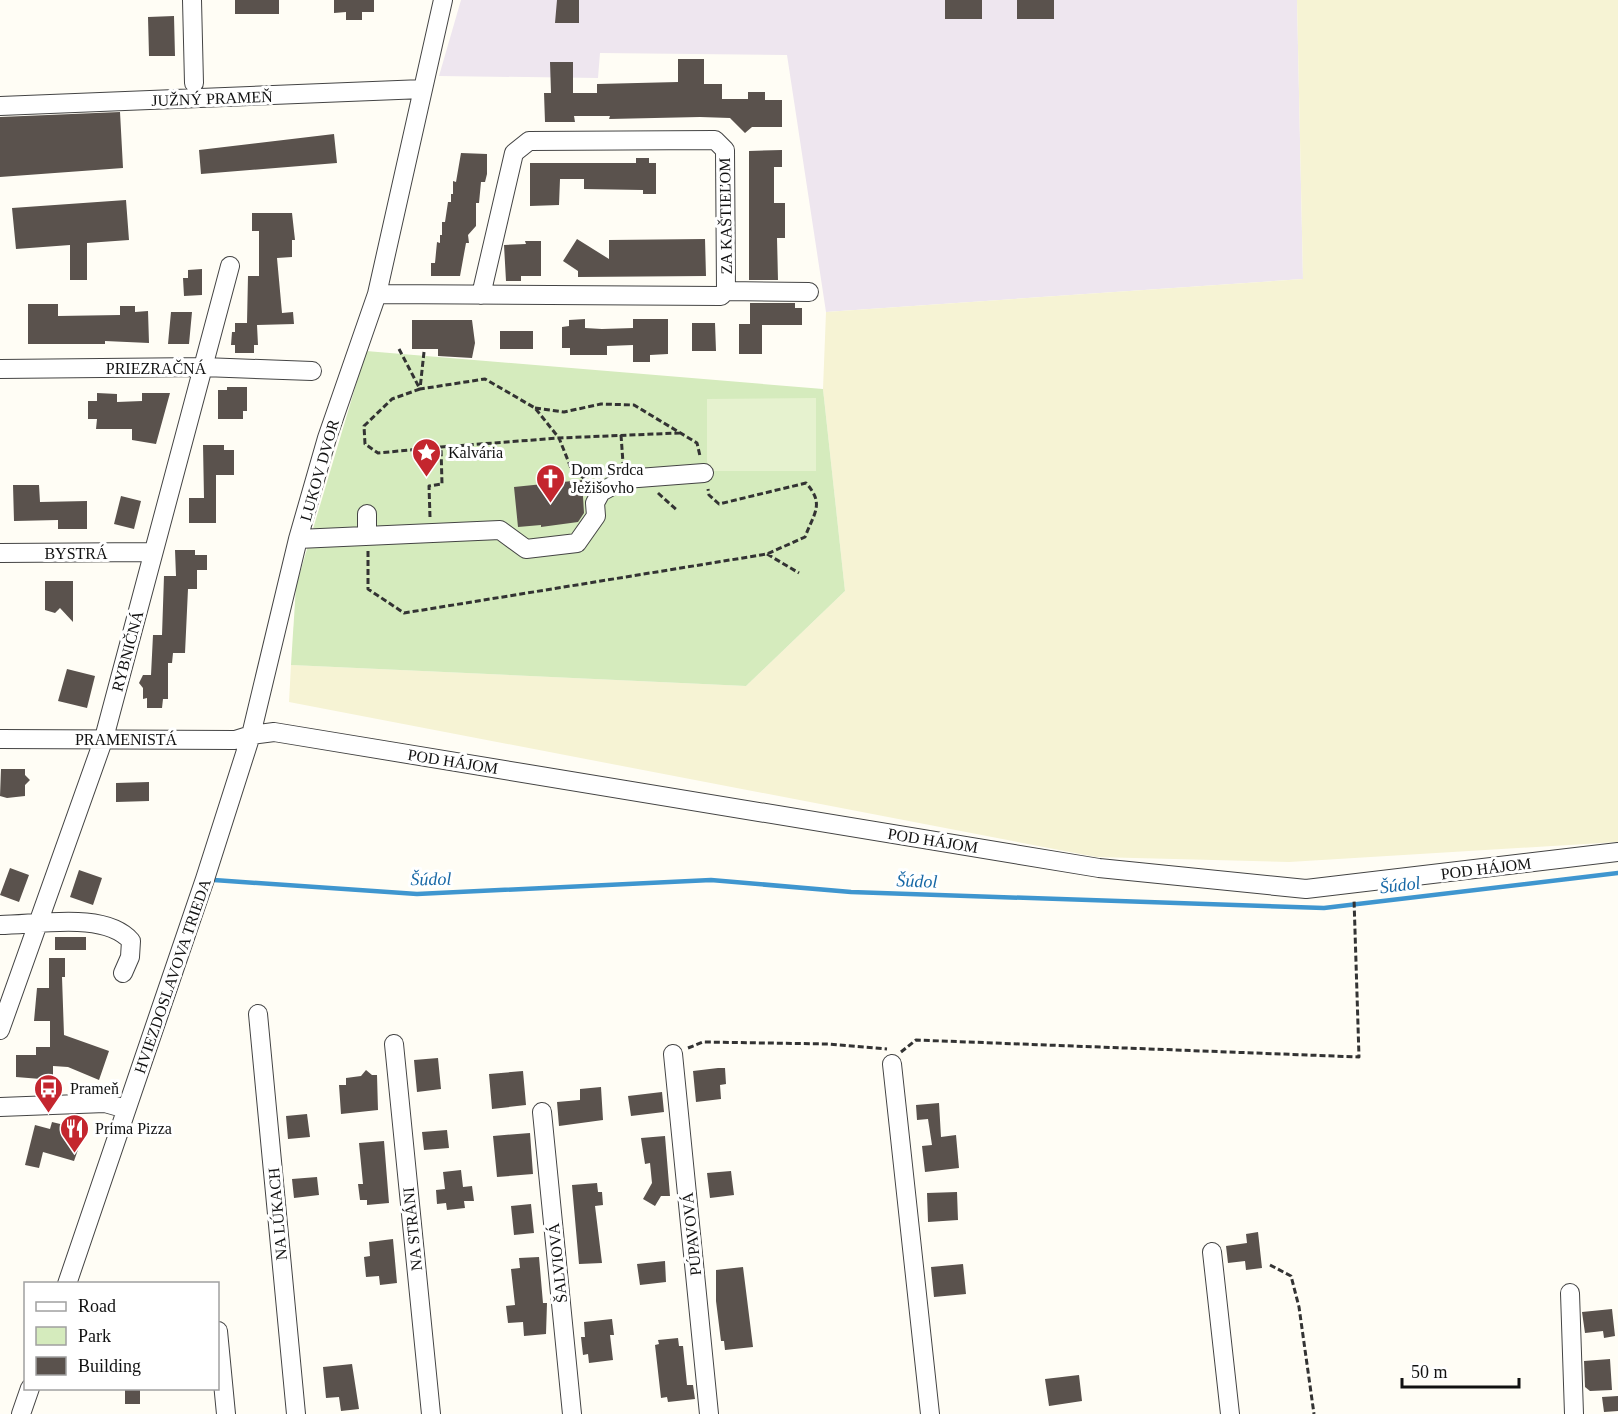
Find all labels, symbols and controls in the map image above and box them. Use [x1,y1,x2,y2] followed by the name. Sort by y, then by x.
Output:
[151,87,273,109] street label: JUŽNÝ PRAMEŇ
[715,157,735,275] street label: ZA KAŠTIEĽOM
[106,359,207,377] street label: PRIEZRAČNÁ
[297,417,342,523] street label: LUKOV DVOR
[411,436,443,478] place icon: Kalvária
[448,444,503,461] place label: Kalvária
[571,461,643,496] place label: Dom Srdca Ježišovho
[534,462,566,504] church icon: Dom Srdca Ježišovho
[44,544,108,562] street label: BYSTRÁ
[108,608,147,693] street label: RYBNIČNÁ
[75,730,178,748] street label: PRAMENISTÁ
[407,745,499,777] street label: POD HÁJOM
[887,824,979,856] street label: POD HÁJOM
[1440,854,1532,882] street label: POD HÁJOM
[410,868,452,889] water label: Šúdol
[896,869,938,892] water label: Šúdol
[1378,872,1422,897] water label: Šúdol
[131,876,214,1076] street label: HVIEZDOSLAVOVA TRIEDA
[33,1072,65,1114] bus stop icon: Prameň
[70,1080,119,1097] place label: Prameň
[58,1112,90,1154] restaurant icon: Prima Pizza
[95,1120,172,1137] place label: Prima Pizza
[264,1167,290,1261] street label: NA LÚKACH
[399,1186,425,1272] street label: NA STRÁNI
[678,1191,704,1277] street label: PÚPAVOVÁ
[544,1222,570,1304] street label: ŠALVIOVÁ
[24,1282,219,1390] legend
[78,1296,116,1316] text: Road
[78,1326,111,1346] text: Park
[1402,1351,1519,1389] scale bar
[78,1356,141,1376] text: Building
[1411,1362,1448,1382] text: 50 m

